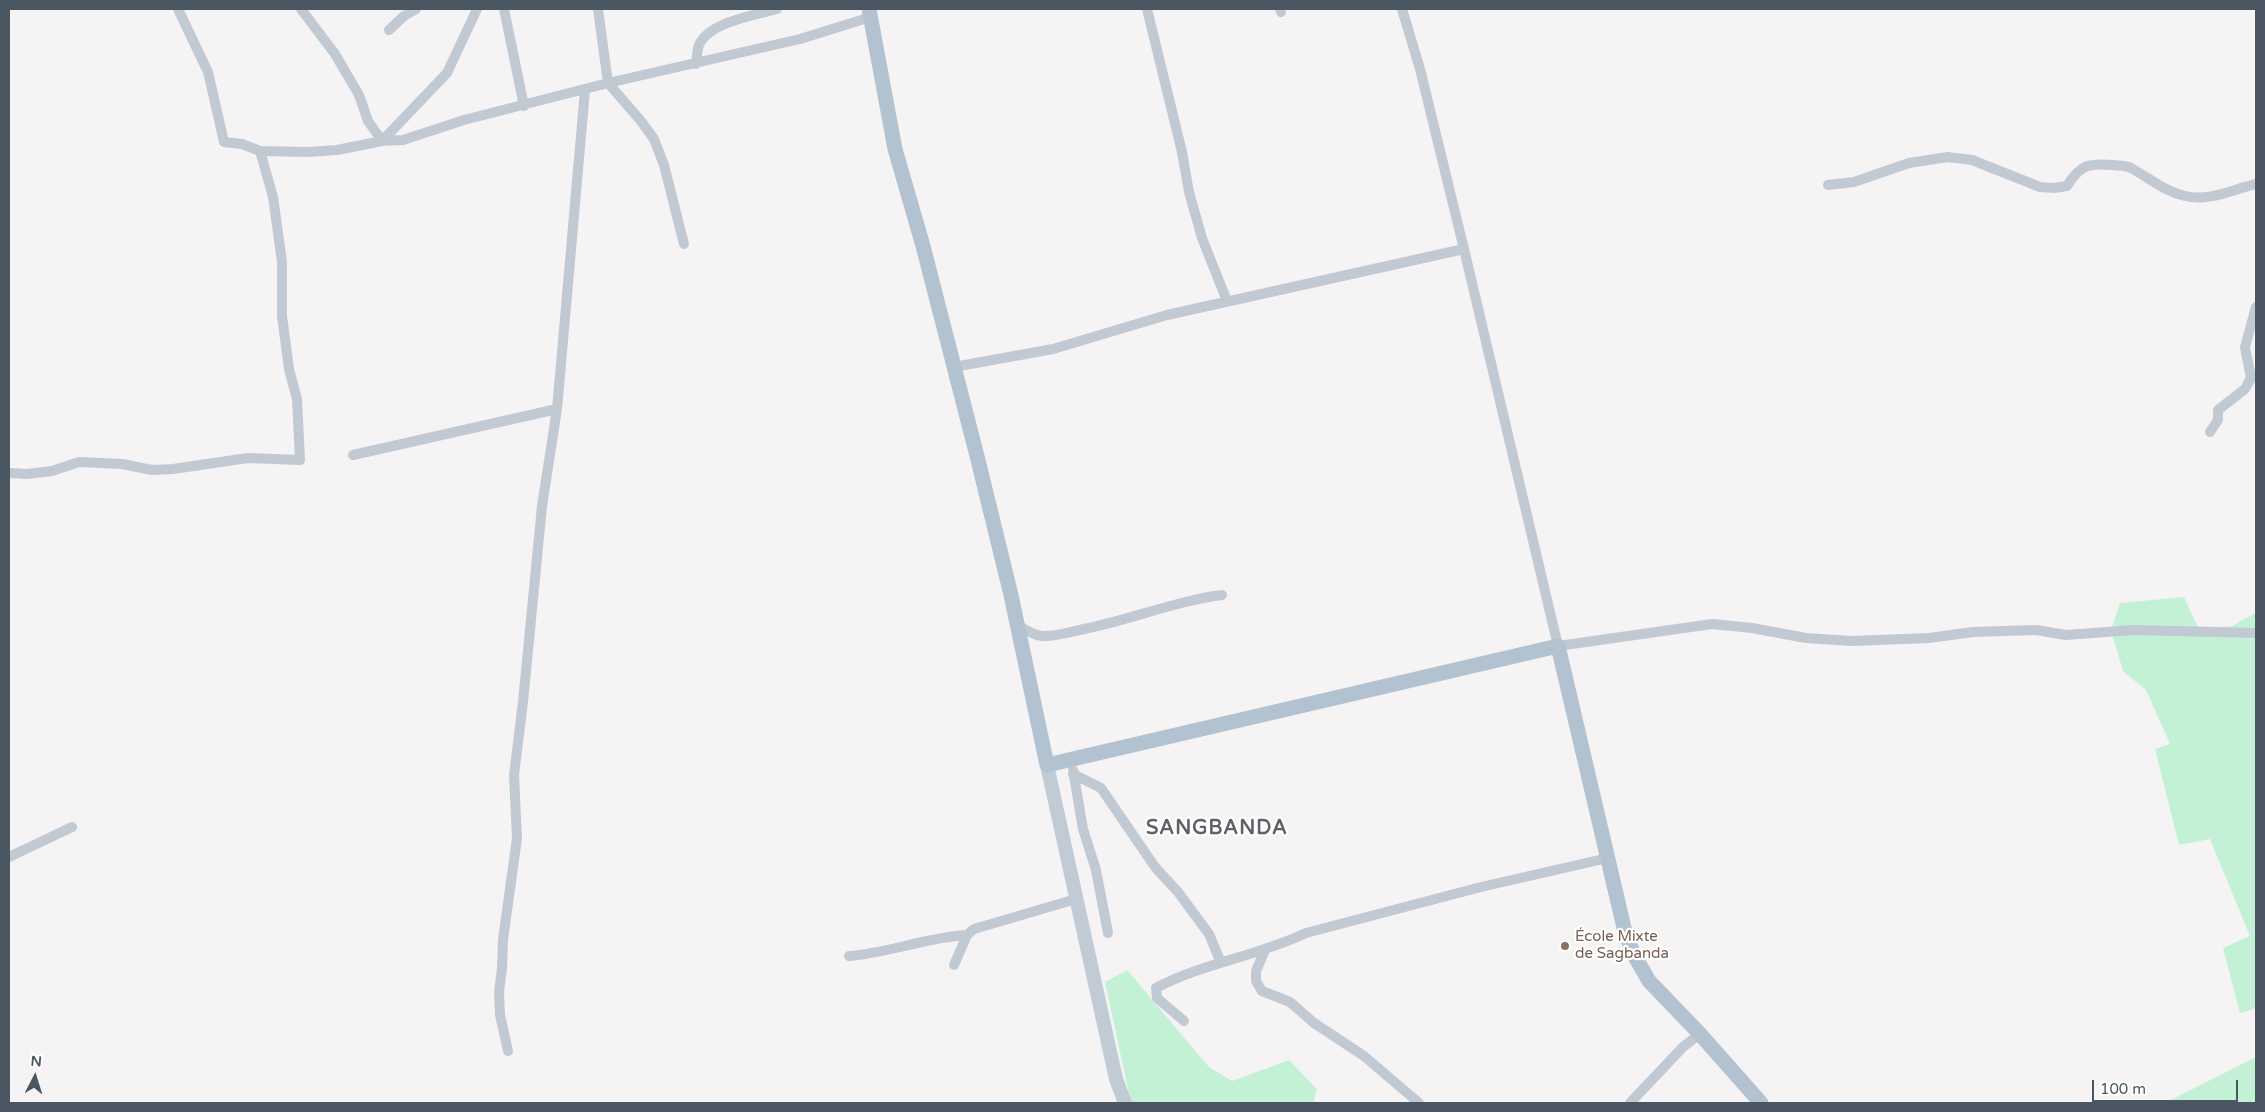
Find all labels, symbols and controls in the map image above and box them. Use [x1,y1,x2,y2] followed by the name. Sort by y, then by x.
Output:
[1145,817,1289,841] district label: SANGBANDA
[1575,928,1669,963] place label: École Mixte de Sagbanda
[1559,940,1571,952] marker: École Mixte de Sagbanda
[10,1052,60,1102] north arrow
[30,1053,43,1071] text: N
[2095,1070,2241,1102] scale bar
[2100,1080,2146,1098] text: 100 m

